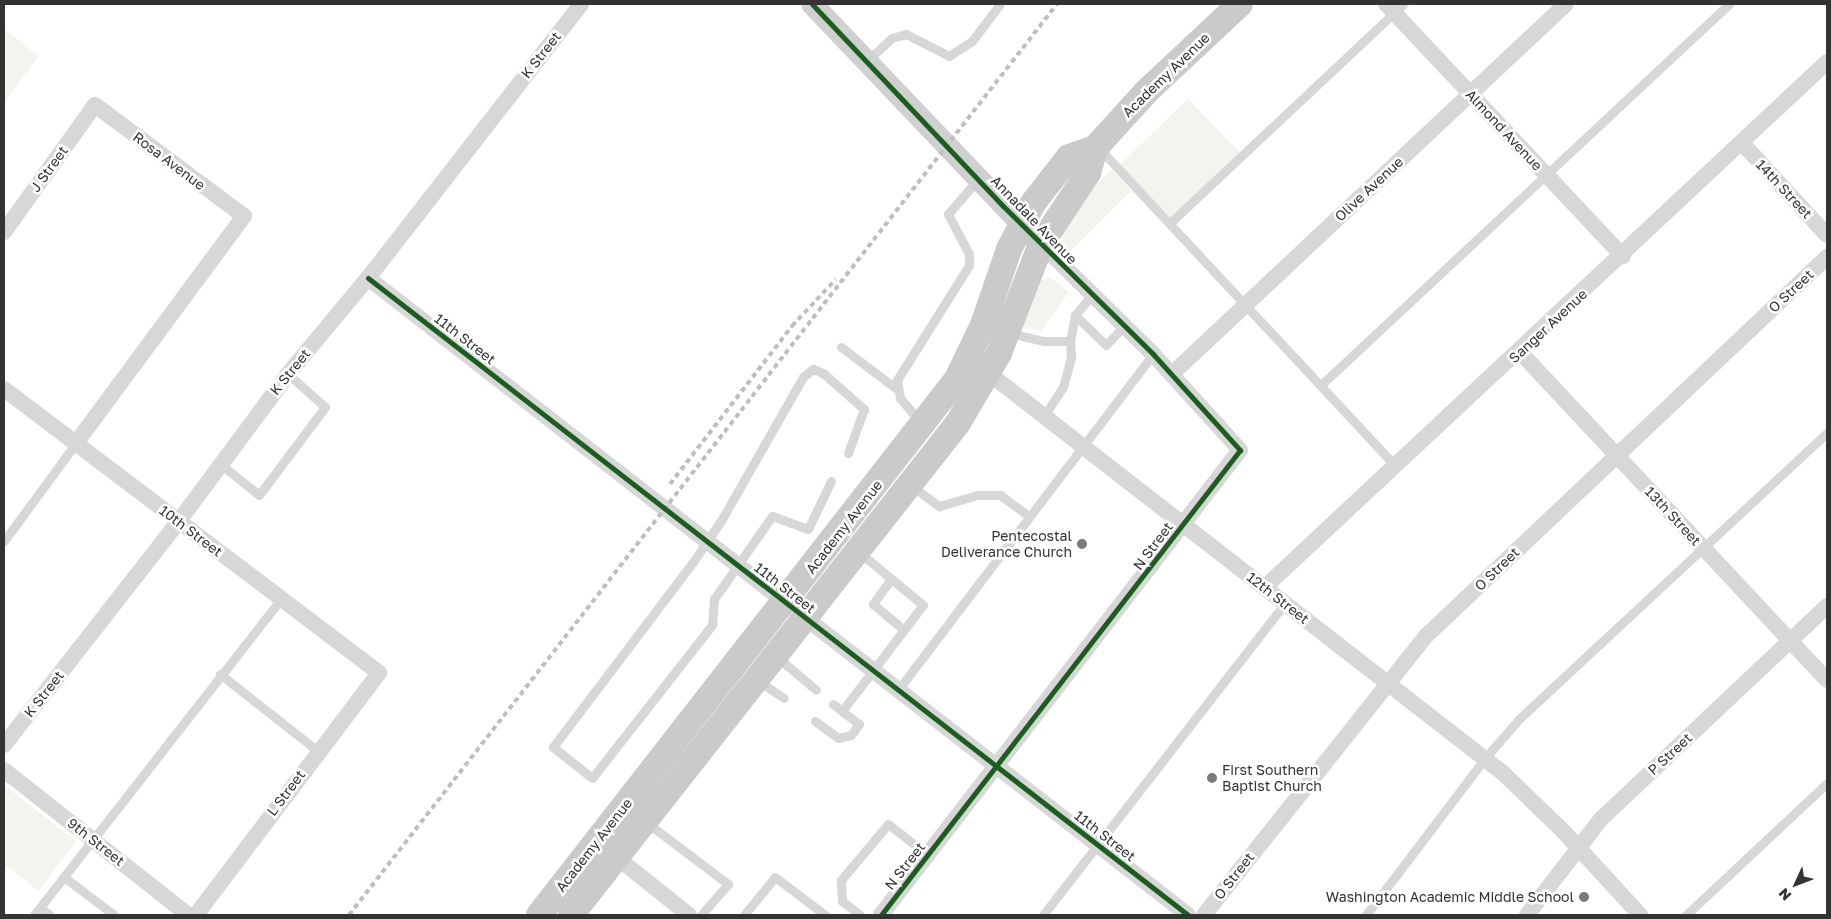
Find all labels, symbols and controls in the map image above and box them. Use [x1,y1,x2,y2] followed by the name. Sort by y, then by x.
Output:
[518,28,564,82] street label: K Street
[1119,29,1213,121] street label: Academy Avenue
[1462,86,1546,174] street label: Almond Avenue
[130,128,208,194] street label: Rosa Avenue
[27,143,71,195] street label: J Street
[1331,153,1407,225] street label: Olive Avenue
[1752,156,1816,222] street label: 14th Street
[988,172,1080,268] street label: Annadale Avenue
[1765,266,1817,316] street label: O Street
[1505,286,1591,366] street label: Sanger Avenue
[431,310,499,368] street label: 11th Street
[266,345,314,399] street label: K Street
[802,477,886,577] street label: Academy Avenue
[1642,483,1704,549] street label: 13th Street
[156,502,226,560] street label: 10th Street
[1130,519,1176,573] street label: N Street
[941,528,1072,560] place label: Pentecostal Deliverance Church
[1076,538,1088,550] marker: Pentecostal Deliverance Church
[1471,544,1523,594] street label: O Street
[751,559,819,617] street label: 11th Street
[1244,569,1312,627] street label: 12th Street
[21,667,67,721] street label: K Street
[1644,729,1696,779] street label: P Street
[1222,762,1322,794] place label: First Southern Baptist Church
[263,767,309,819] street label: L Street
[1206,772,1218,784] marker: First Southern Baptist Church
[552,795,636,895] street label: Academy Avenue
[1071,807,1139,865] street label: 11th Street
[64,815,128,869] street label: 9th Street
[881,839,929,893] street label: N Street
[1210,849,1258,903] street label: O Street
[1771,859,1821,909] north arrow
[1775,885,1795,904] text: N
[1326,889,1574,905] place label: Washington Academic Middle School
[1578,891,1590,903] marker: Washington Academic Middle School

